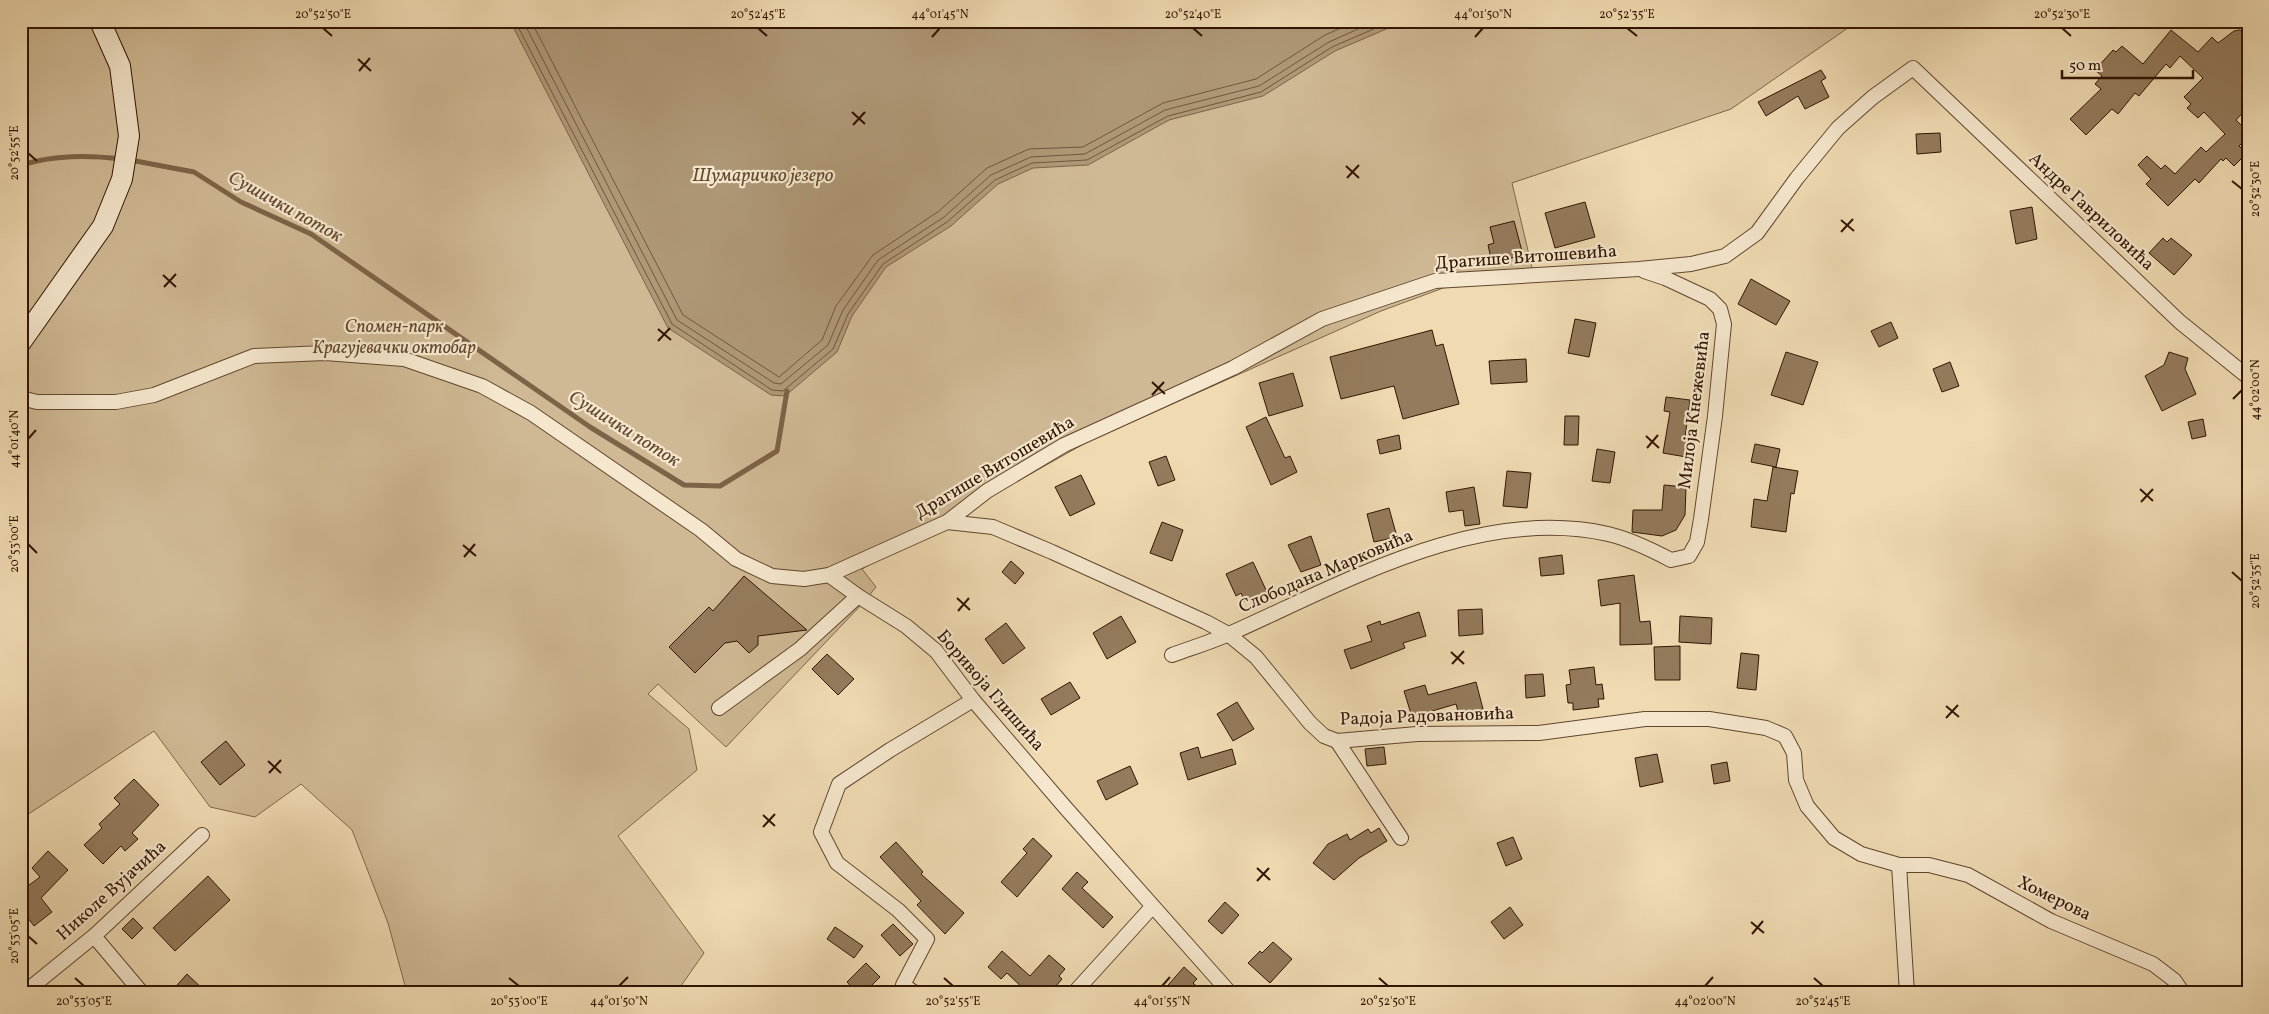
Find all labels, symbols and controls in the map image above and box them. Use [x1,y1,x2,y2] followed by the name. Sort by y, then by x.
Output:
[295,7,351,23] text: 20°52'50"E
[730,7,786,23] text: 20°52'45"E
[911,7,969,23] text: 44°01'45"N
[1165,7,1221,23] text: 20°52'40"E
[1454,7,1512,23] text: 44°01'50"N
[1599,7,1655,23] text: 20°52'35"E
[2034,7,2090,23] text: 20°52'30"E
[2062,48,2193,80] scale bar
[2069,56,2101,77] text: 50 m
[7,125,23,181] text: 20°52'55"E
[2023,147,2159,277] street label: Андре Гавриловића
[2248,161,2264,217] text: 20°52'30"E
[693,163,834,189] water label: Шумаричко језеро
[223,165,348,250] water label: Сушички поток
[1434,239,1618,277] street label: Драгише Витошевића
[312,315,476,361] park label: Спомен-парк Крагујевачки октобар
[1673,330,1717,490] street label: Милоја Кнежевића
[2248,359,2264,421] text: 44°02'00"N
[563,384,686,474] water label: Сушички поток
[7,410,23,468] text: 44°01'40"N
[910,410,1080,526] street label: Драгише Витошевића
[7,515,23,573] text: 20°53'00"E
[1235,524,1417,620] street label: Слободана Марковића
[2248,553,2264,609] text: 20°52'35"E
[930,625,1050,757] street label: Боривоја Глишића
[1339,701,1515,733] street label: Радоја Радовановића
[52,835,172,947] street label: Николе Вујачића
[2013,870,2095,928] street label: Хомерова
[7,908,23,964] text: 20°53'05"E
[56,994,112,1010] text: 20°53'05"E
[490,994,548,1010] text: 20°53'00"E
[590,994,648,1010] text: 44°01'50"N
[925,994,981,1010] text: 20°52'55"E
[1133,994,1191,1010] text: 44°01'55"N
[1360,994,1416,1010] text: 20°52'50"E
[1674,994,1736,1010] text: 44°02'00"N
[1795,994,1851,1010] text: 20°52'45"E

